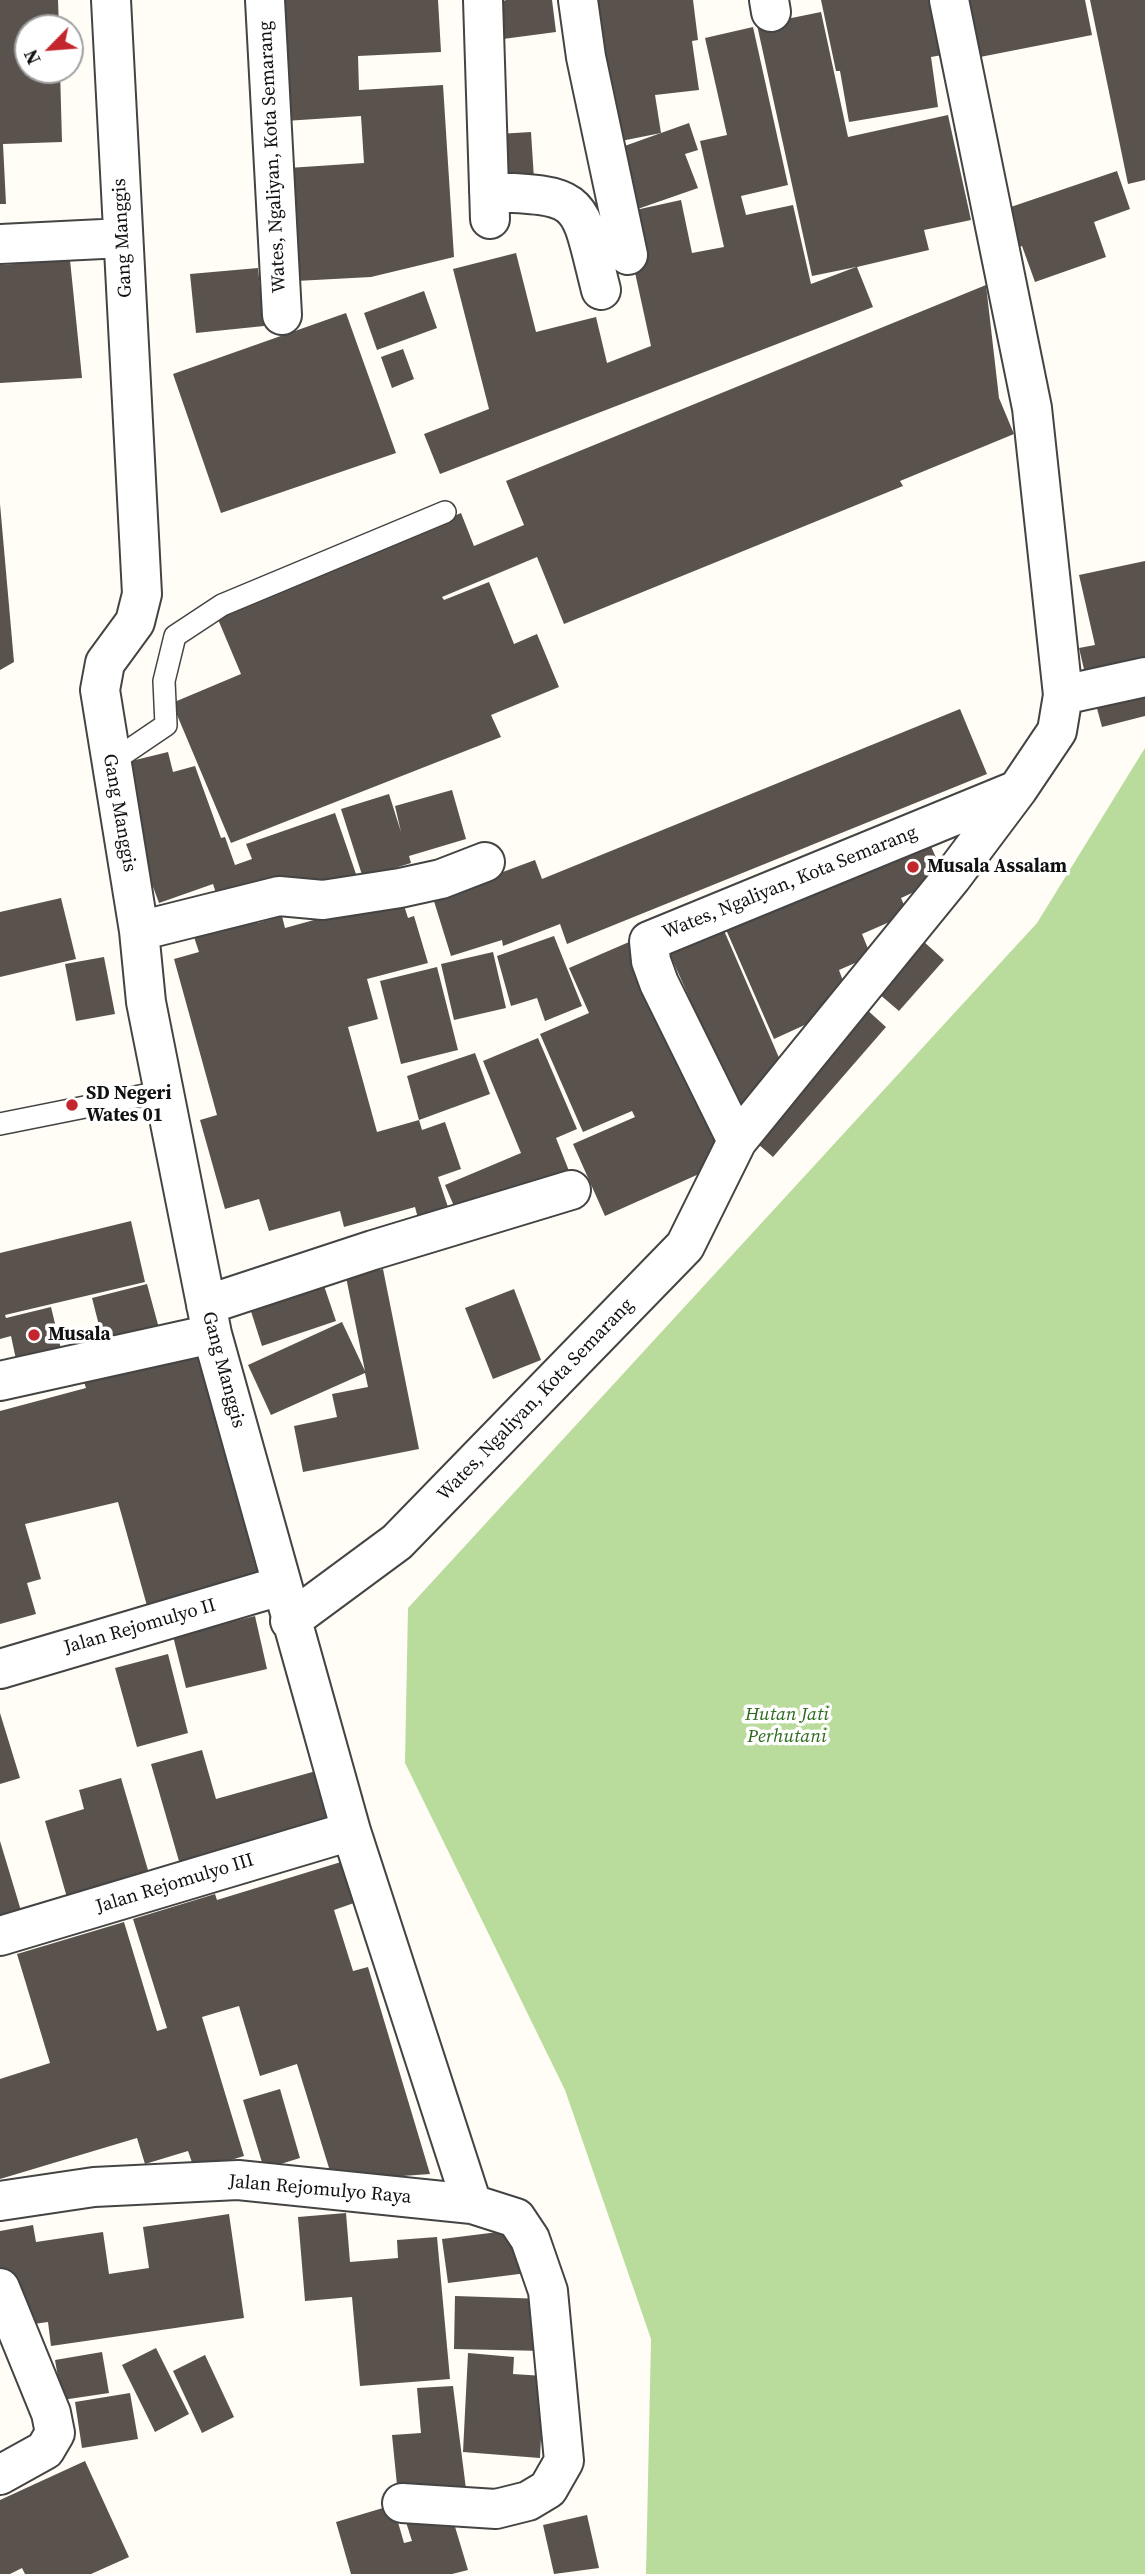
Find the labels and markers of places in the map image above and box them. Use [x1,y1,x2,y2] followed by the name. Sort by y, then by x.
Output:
[927,856,1067,878] place label: Musala Assalam
[905,859,921,875] marker: Musala Assalam
[86,1083,171,1127] place label: SD Negeri Wates 01
[64,1097,80,1113] marker: SD Negeri Wates 01
[48,1324,111,1346] place label: Musala
[26,1327,42,1343] marker: Musala

